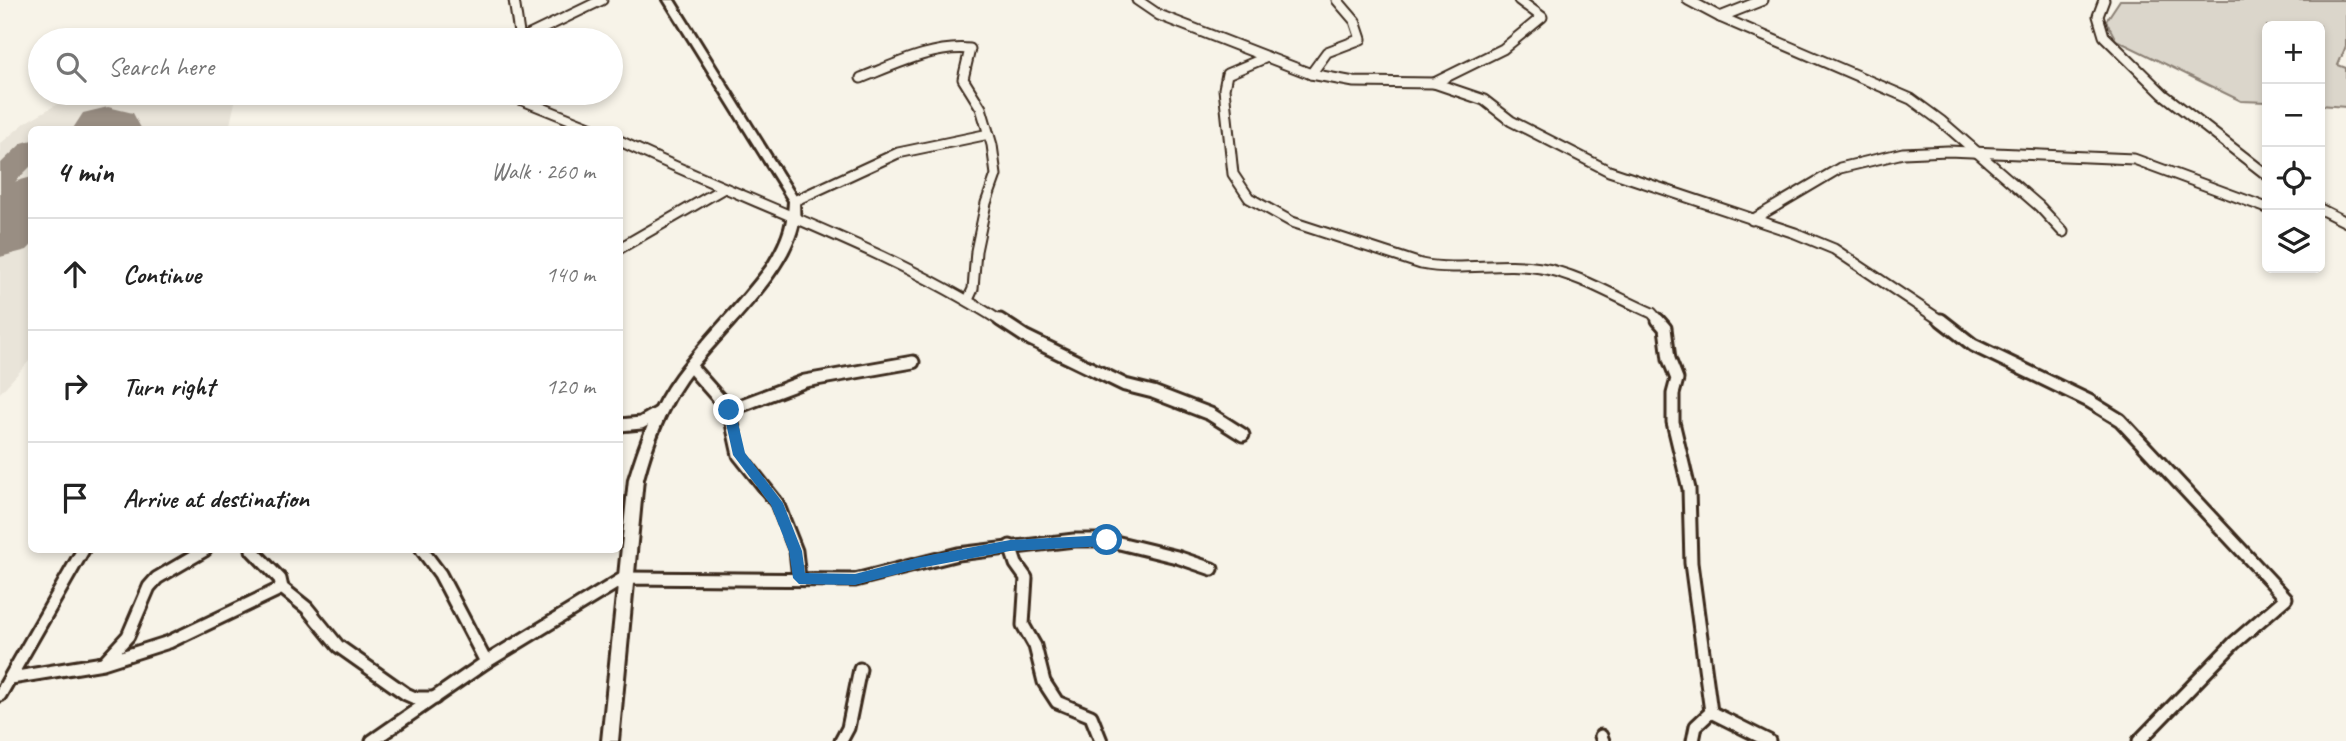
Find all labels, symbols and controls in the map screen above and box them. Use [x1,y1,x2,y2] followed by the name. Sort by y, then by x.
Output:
[2262,21,2325,273] map controls
[2262,21,2325,84] button: +
[28,28,623,105] search box
[52,48,90,86] icon: search
[108,50,214,83] text: Search here
[2262,84,2325,147] button: −
[2262,147,2325,210] button: locate
[56,153,113,191] text: 4 min
[491,157,595,186] text: Walk · 260 m
[2262,210,2325,273] button: layers
[56,255,94,293] icon: ahead
[123,258,201,291] text: Continue
[546,260,595,289] text: 140 m
[56,367,94,405] icon: right
[123,370,214,403] text: Turn right
[546,372,595,401] text: 120 m
[713,394,744,425] route end
[56,479,94,517] icon: arrive
[123,482,309,515] text: Arrive at destination
[1091,524,1122,555] route start

